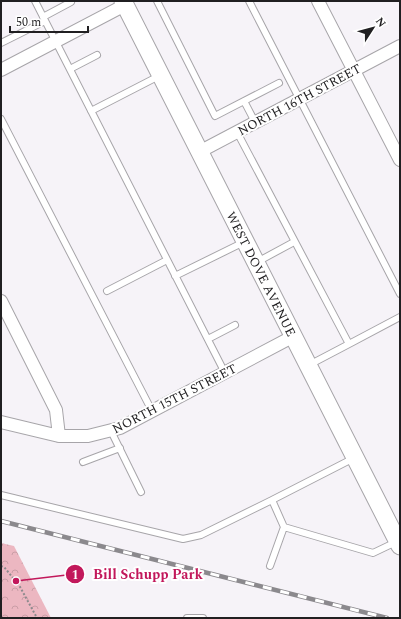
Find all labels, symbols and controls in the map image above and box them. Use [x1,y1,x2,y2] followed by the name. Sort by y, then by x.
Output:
[10,8,88,34] scale bar
[353,8,393,48] north arrow
[16,13,41,32] text: 50 m
[371,14,390,31] text: N
[234,59,365,141] street label: NORTH 16TH STREET
[221,208,301,340] street label: WEST DOVE AVENUE
[109,359,240,439] street label: NORTH 15TH STREET
[65,561,211,587] callout: Bill Schupp Park
[93,564,204,585] text: Bill Schupp Park
[72,566,78,585] text: 1

